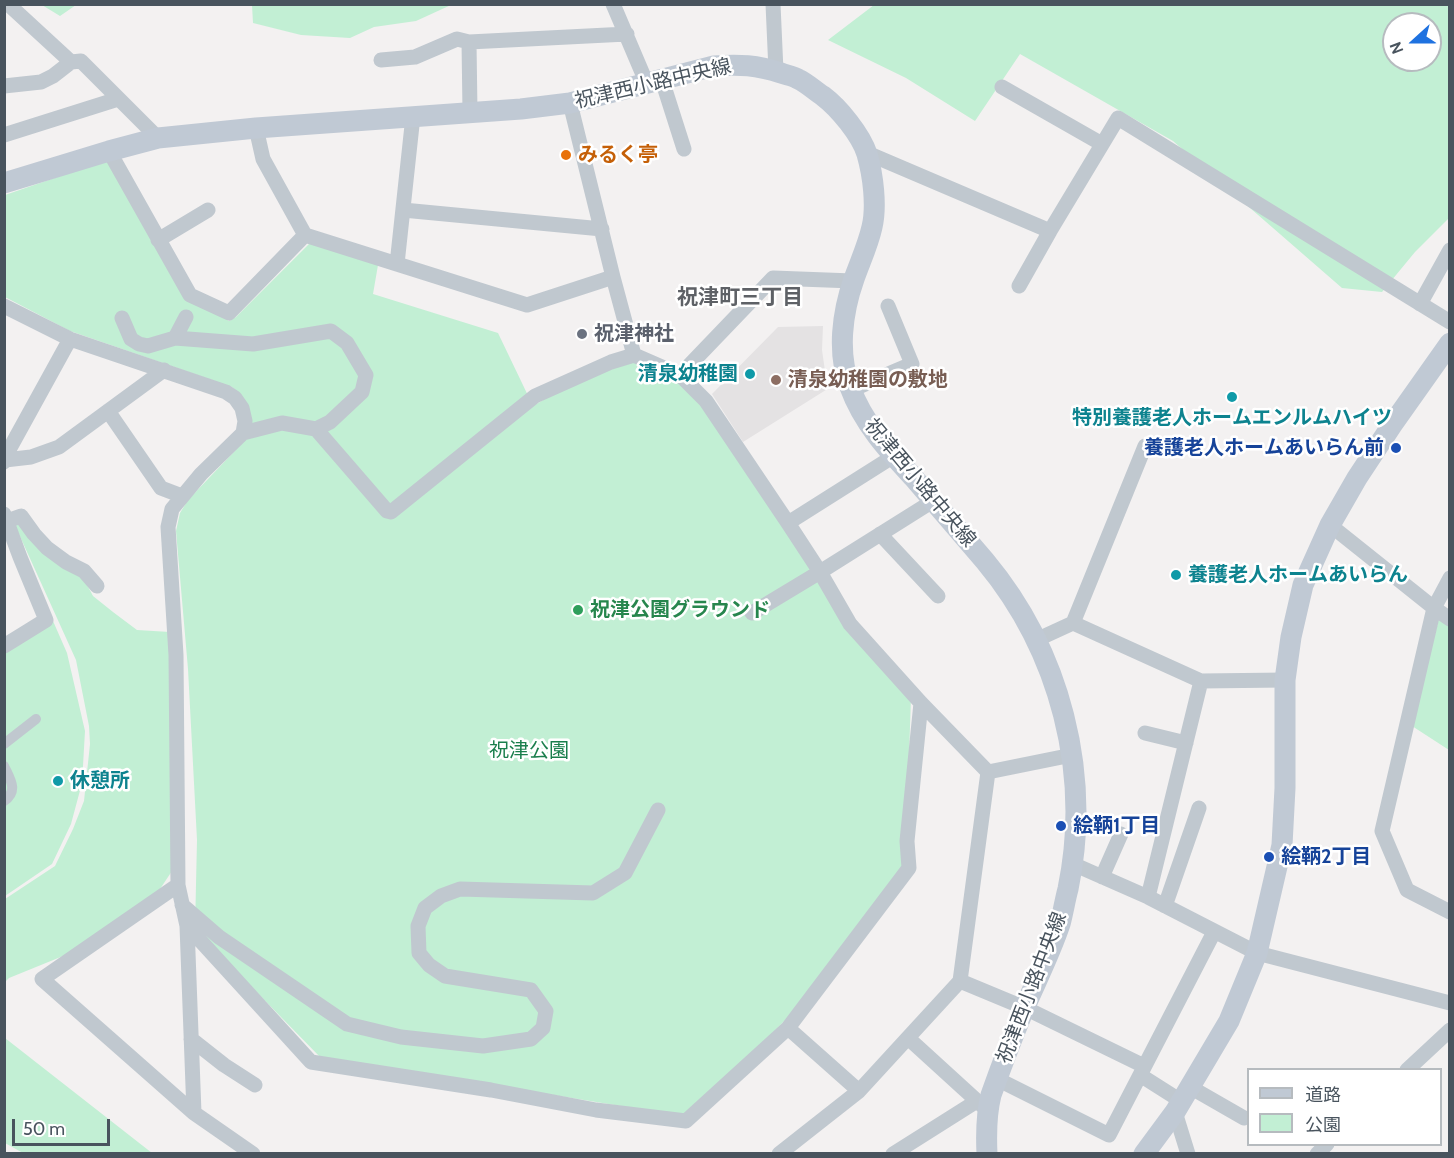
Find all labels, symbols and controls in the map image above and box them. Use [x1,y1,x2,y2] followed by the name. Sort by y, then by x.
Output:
[1382,12,1442,72] north arrow
[1386,39,1407,57] text: N
[572,54,734,114] street label: 祝津西小路中央線
[578,143,658,167] place label: みるく亭
[559,148,573,162] marker: みるく亭
[677,285,803,311] district label: 祝津町三丁目
[594,322,674,346] place label: 祝津神社
[575,327,589,341] marker: 祝津神社
[638,362,738,386] place label: 清泉幼稚園
[743,367,757,381] marker: 清泉幼稚園
[788,368,948,392] place label: 清泉幼稚園の敷地
[769,373,783,387] marker: 清泉幼稚園の敷地
[1225,390,1239,404] marker: 特別養護老人ホームエンルムハイツ
[1072,406,1392,430] place label: 特別養護老人ホームエンルムハイツ
[859,414,981,552] street label: 祝津西小路中央線
[1144,436,1384,460] place label: 養護老人ホームあいらん前
[1389,441,1403,455] marker: 養護老人ホームあいらん前
[1188,563,1408,587] place label: 養護老人ホームあいらん
[1169,568,1183,582] marker: 養護老人ホームあいらん
[590,598,770,622] place label: 祝津公園グラウンド
[571,603,585,617] marker: 祝津公園グラウンド
[489,739,569,763] park label: 祝津公園
[70,769,130,793] place label: 休憩所
[51,774,65,788] marker: 休憩所
[1073,814,1160,838] place label: 絵鞆1丁目
[1054,819,1068,833] marker: 絵鞆1丁目
[1281,845,1372,869] place label: 絵鞆2丁目
[1262,850,1276,864] marker: 絵鞆2丁目
[992,909,1072,1067] street label: 祝津西小路中央線
[1247,1068,1442,1146] legend
[1305,1084,1341,1106] text: 道路
[15,1107,112,1145] scale bar
[1305,1114,1341,1136] text: 公園
[23,1118,65,1140] text: 50 m

